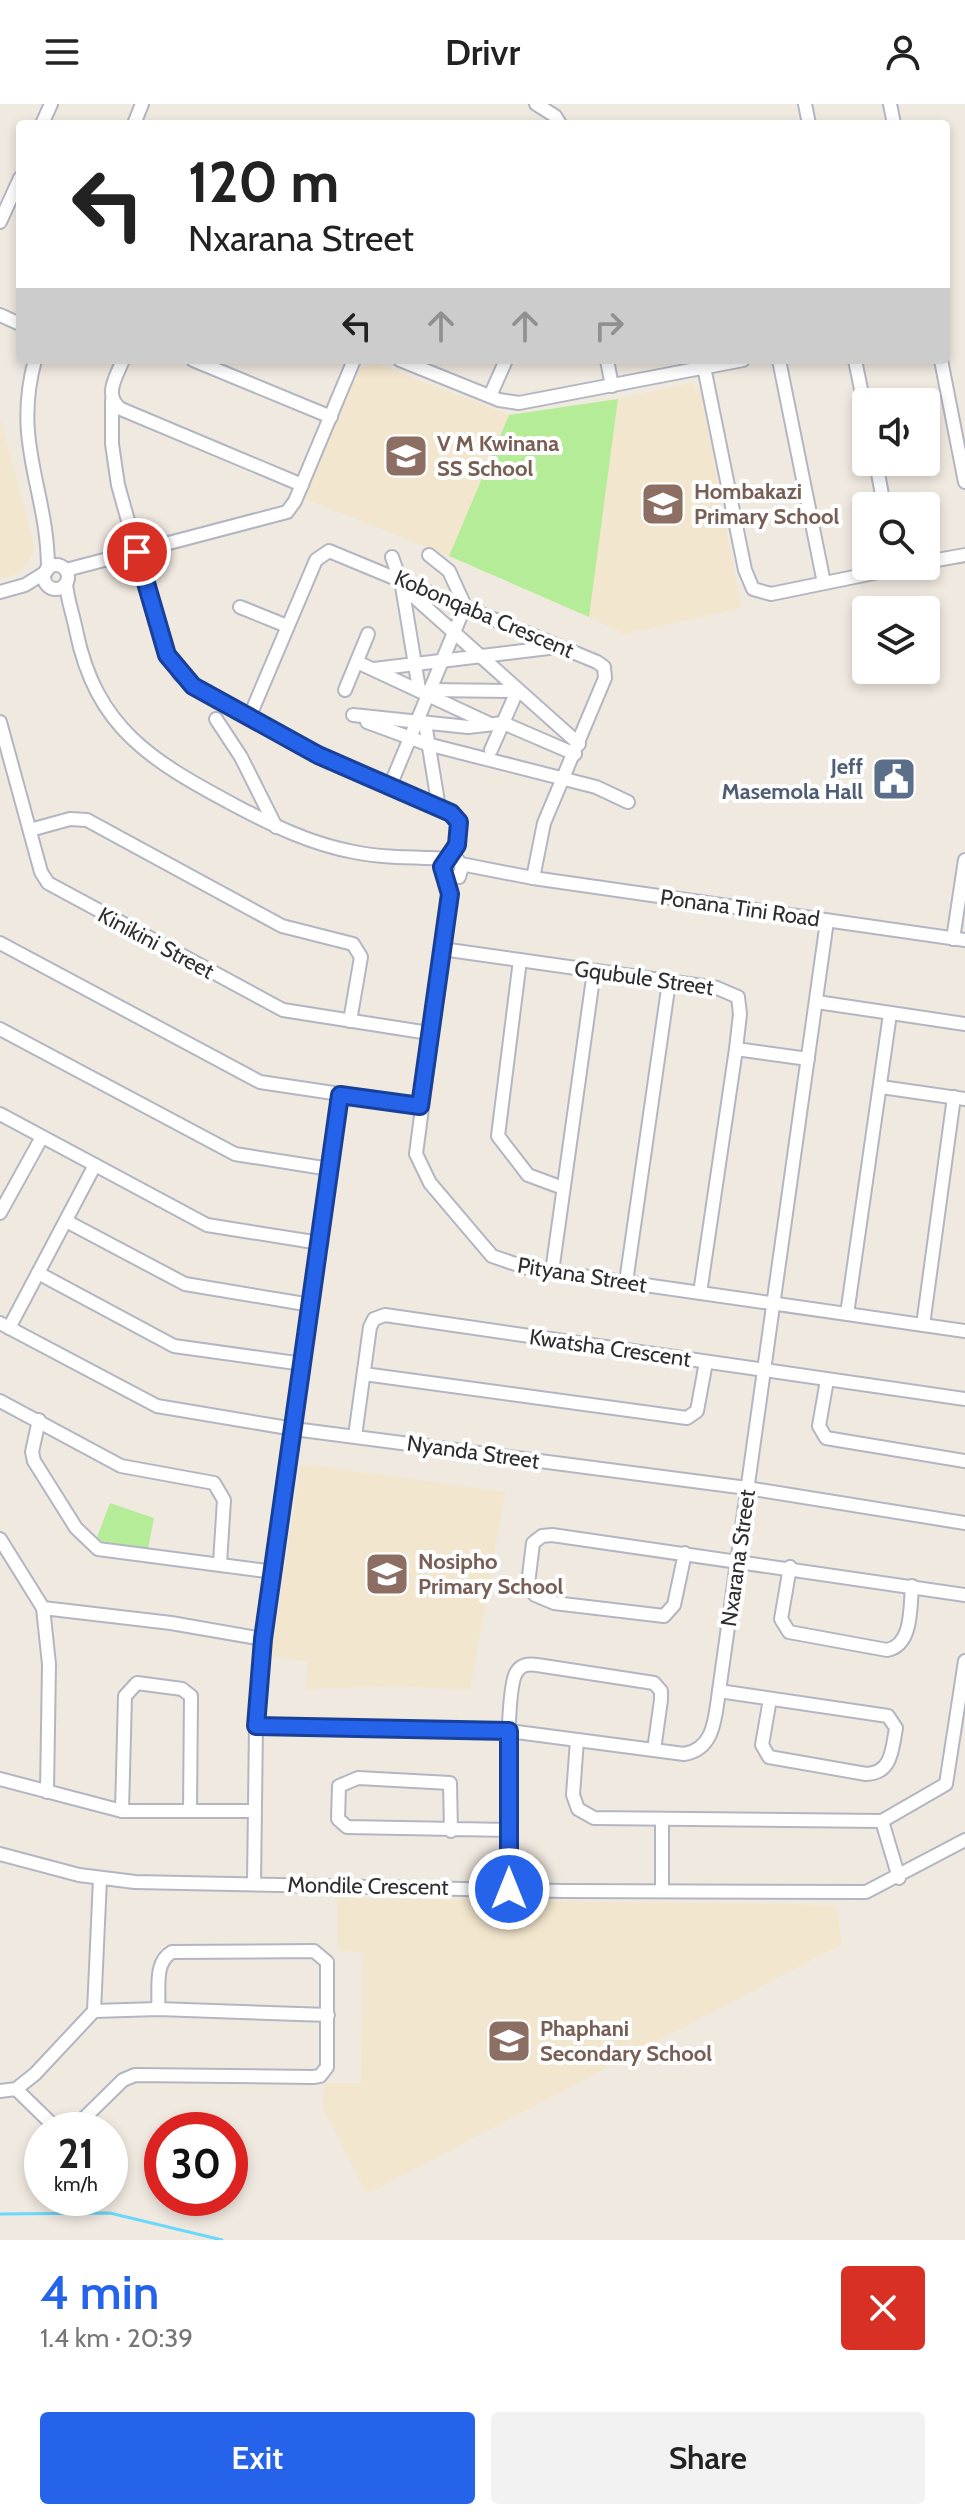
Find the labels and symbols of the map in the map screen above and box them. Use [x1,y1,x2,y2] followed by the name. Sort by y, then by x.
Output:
[437,430,559,482] place label: V M Kwinana SS School
[382,432,430,480] school or university icon: V M Kwinana SS School
[694,478,840,530] place label: Hombakazi Primary School
[639,480,687,528] school or university icon: Hombakazi Primary School
[103,518,171,586] pin
[390,564,578,664] street label: Kobonqaba Crescent
[721,753,864,805] place label: Jeff Masemola Hall
[870,755,918,803] public building icon: Jeff Masemola Hall
[658,883,822,933] street label: Ponana Tini Road
[93,901,219,985] street label: Kinikini Street
[573,955,716,1001] street label: Gqubule Street
[515,1251,649,1299] street label: Pityana Street
[528,1323,693,1373] street label: Kwatsha Crescent
[405,1429,541,1475] street label: Nyanda Street
[715,1487,761,1628] street label: Nxarana Street
[418,1548,564,1600] place label: Nosipho Primary School
[363,1550,411,1598] school or university icon: Nosipho Primary School
[467,1847,551,1931] position arrow
[287,1871,449,1901] street label: Mondile Crescent
[540,2015,712,2067] place label: Phaphani Secondary School
[485,2017,533,2065] school or university icon: Phaphani Secondary School
[144,2112,248,2216] speed limit sign: 30

